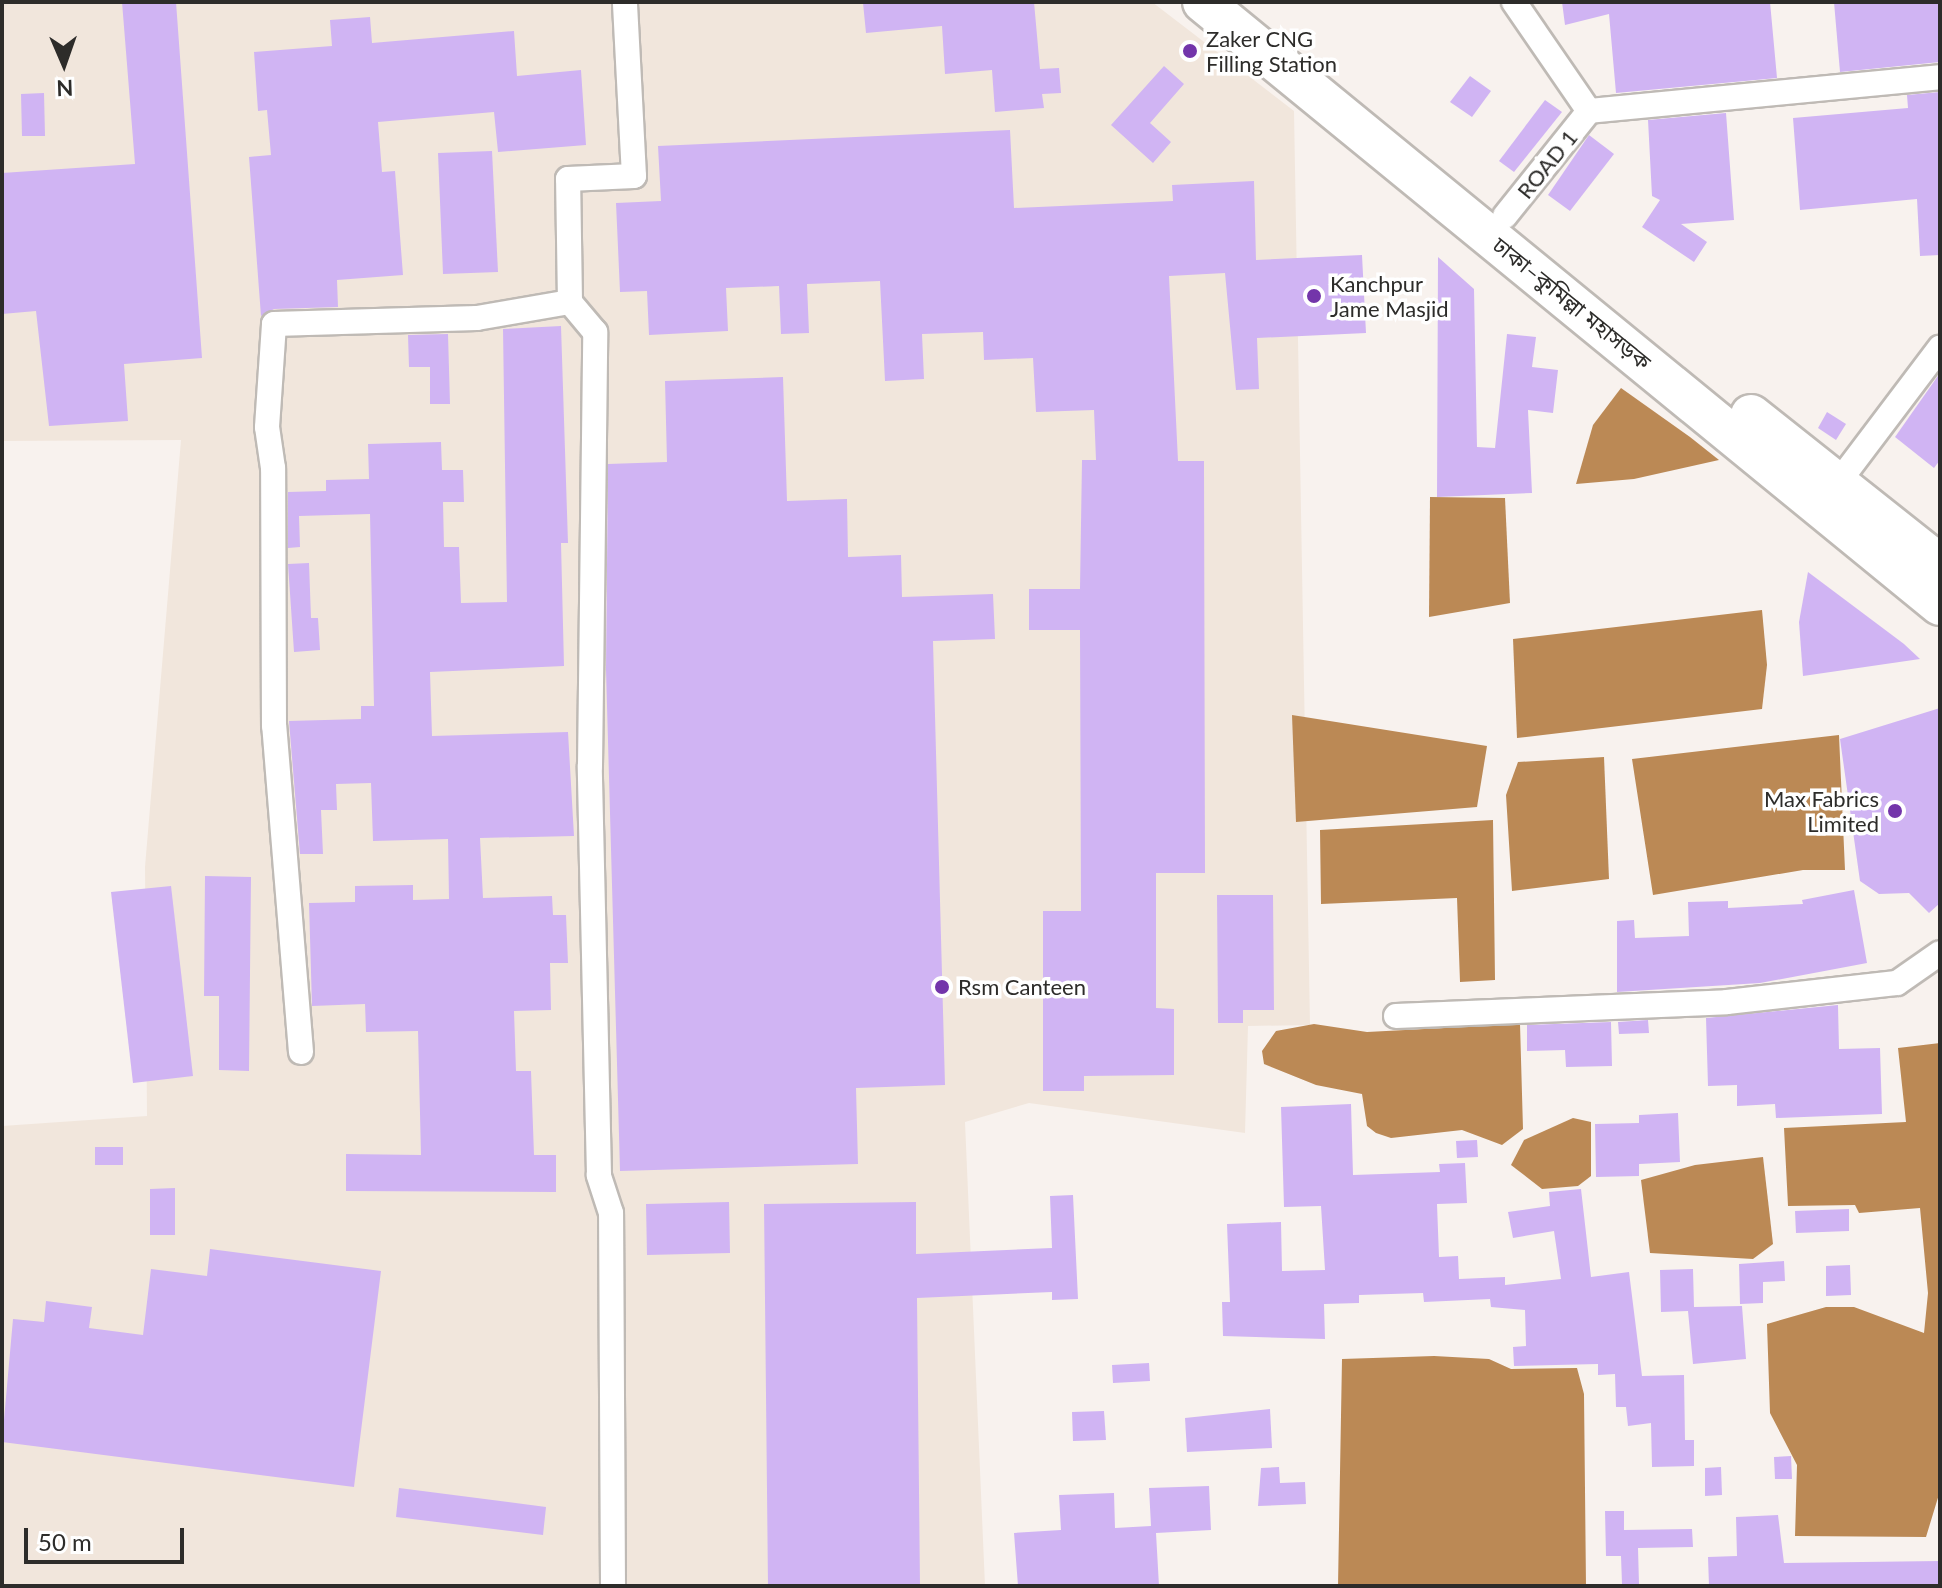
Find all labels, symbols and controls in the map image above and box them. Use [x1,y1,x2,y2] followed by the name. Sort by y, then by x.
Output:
[24,24,104,104] north arrow
[1206,25,1337,76] place label: Zaker CNG Filling Station
[1181,42,1199,60] marker: Zaker CNG Filling Station
[56,75,74,102] text: N
[1511,124,1583,204] street label: ROAD 1
[1488,231,1656,375] street label: ঢাকা–কুমিল্লা মহাসড়ক
[1330,270,1449,322] place label: Kanchpur Jame Masjid
[1305,287,1323,305] marker: Kanchpur Jame Masjid
[1764,785,1879,836] place label: Max Fabrics Limited
[1886,802,1904,820] marker: Max Fabrics Limited
[958,974,1086,1000] place label: Rsm Canteen
[933,978,951,996] marker: Rsm Canteen
[28,1512,188,1562] scale bar
[38,1527,92,1556] text: 50 m

